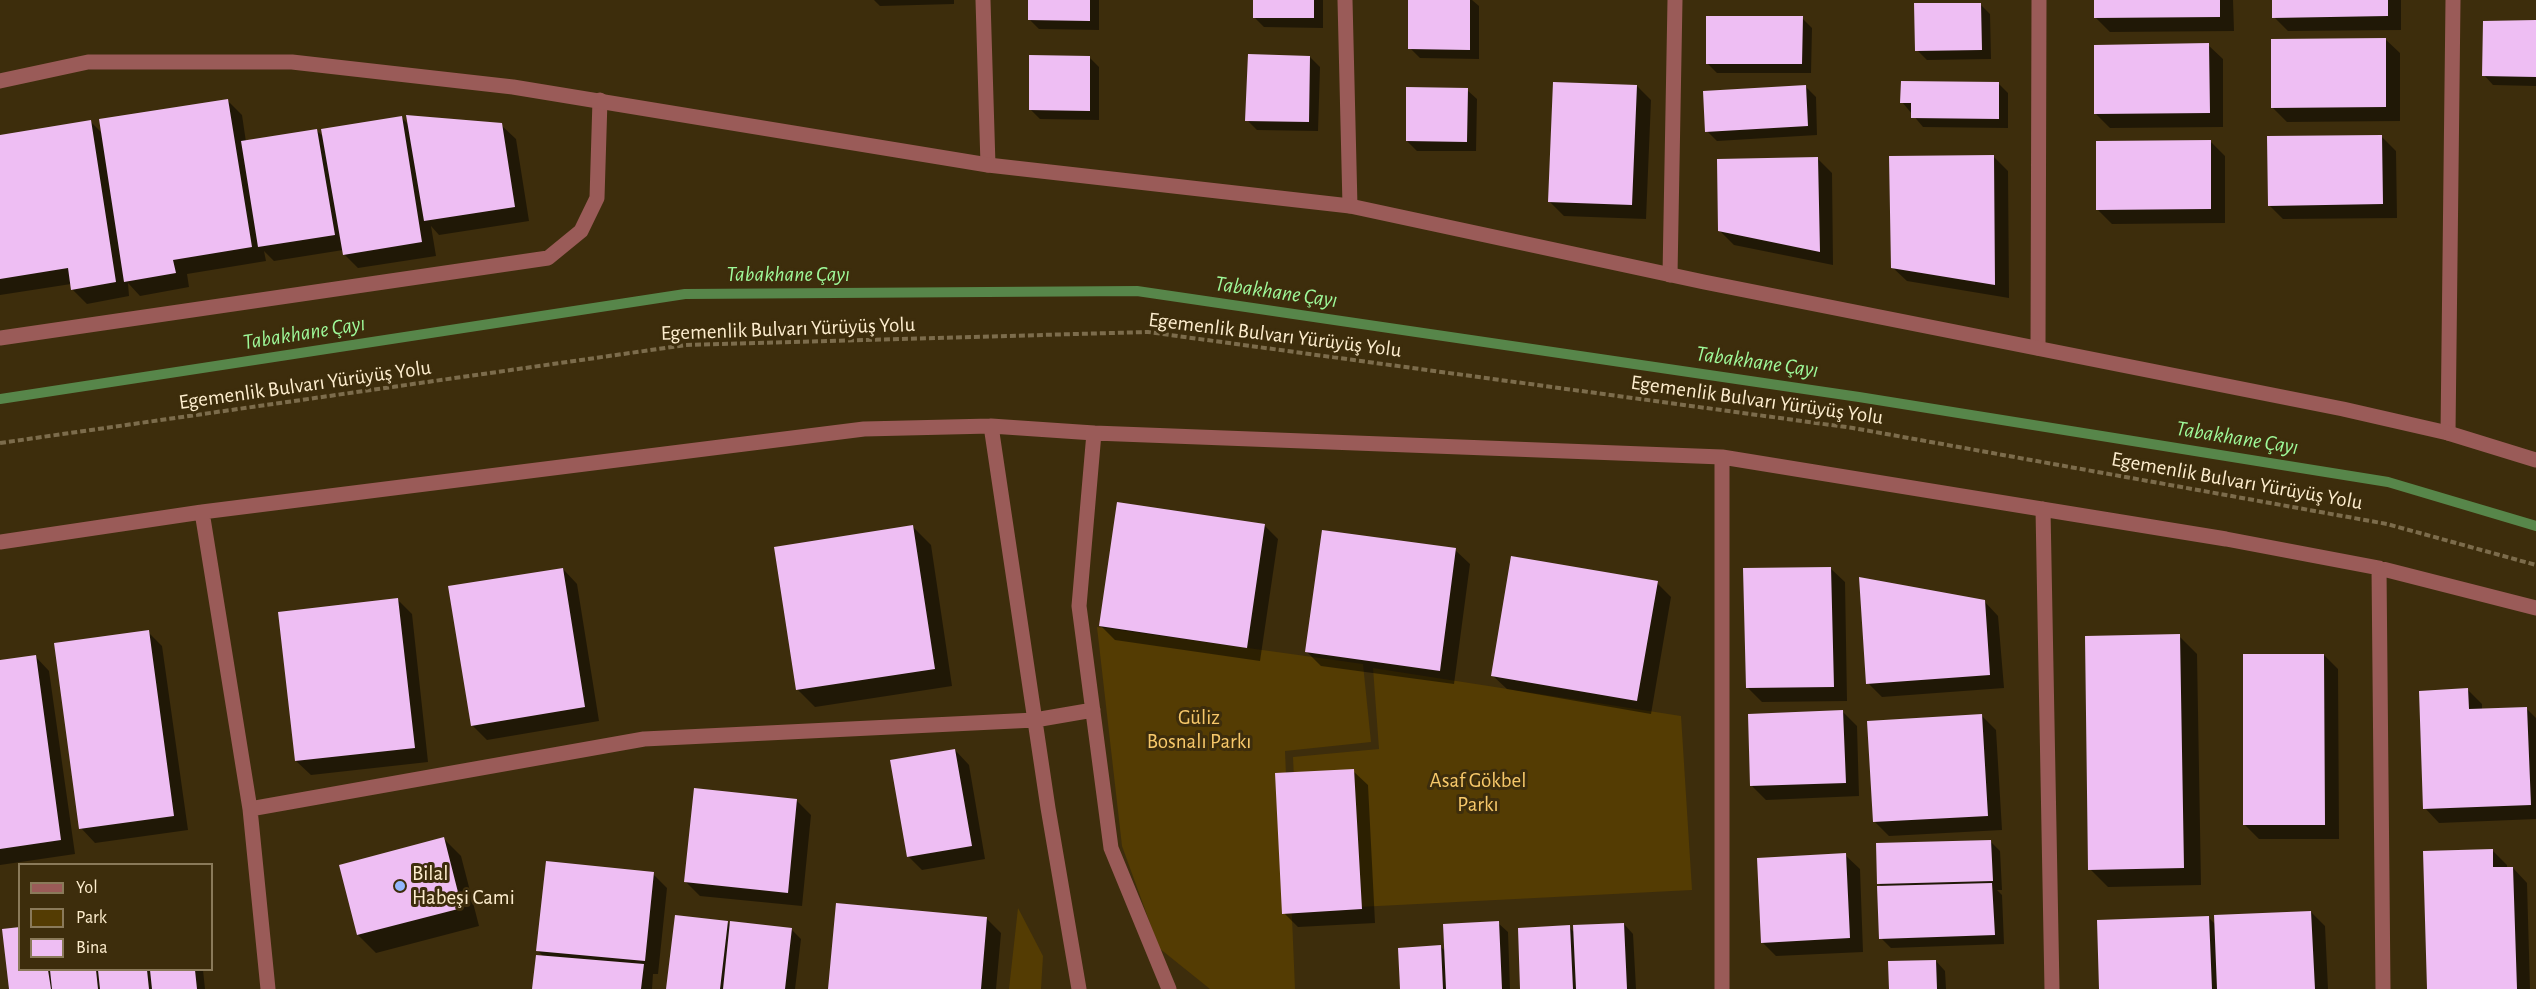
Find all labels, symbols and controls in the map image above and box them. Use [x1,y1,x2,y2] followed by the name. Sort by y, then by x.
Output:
[726,261,850,287] water label: Tabakhane Çayı
[1213,270,1339,314] water label: Tabakhane Çayı
[1147,307,1403,363] street label: Egemenlik Bulvarı Yürüyüş Yolu
[241,310,367,356] water label: Tabakhane Çayı
[660,312,916,346] street label: Egemenlik Bulvarı Yürüyüş Yolu
[1694,340,1820,384] water label: Tabakhane Çayı
[177,355,433,415] street label: Egemenlik Bulvarı Yürüyüş Yolu
[1629,370,1885,430] street label: Egemenlik Bulvarı Yürüyüş Yolu
[2174,415,2300,461] water label: Tabakhane Çayı
[2109,446,2365,516] street label: Egemenlik Bulvarı Yürüyüş Yolu
[1147,705,1251,755] park label: Güliz Bosnalı Parkı
[1430,768,1526,818] park label: Asaf Gökbel Parkı
[412,861,515,911] place label: Bilal Habeşi Cami
[18,863,213,971] legend
[76,879,98,897] text: Yol
[393,879,407,893] marker: Bilal Habeşi Cami
[76,909,107,927] text: Park
[76,939,108,957] text: Bina

